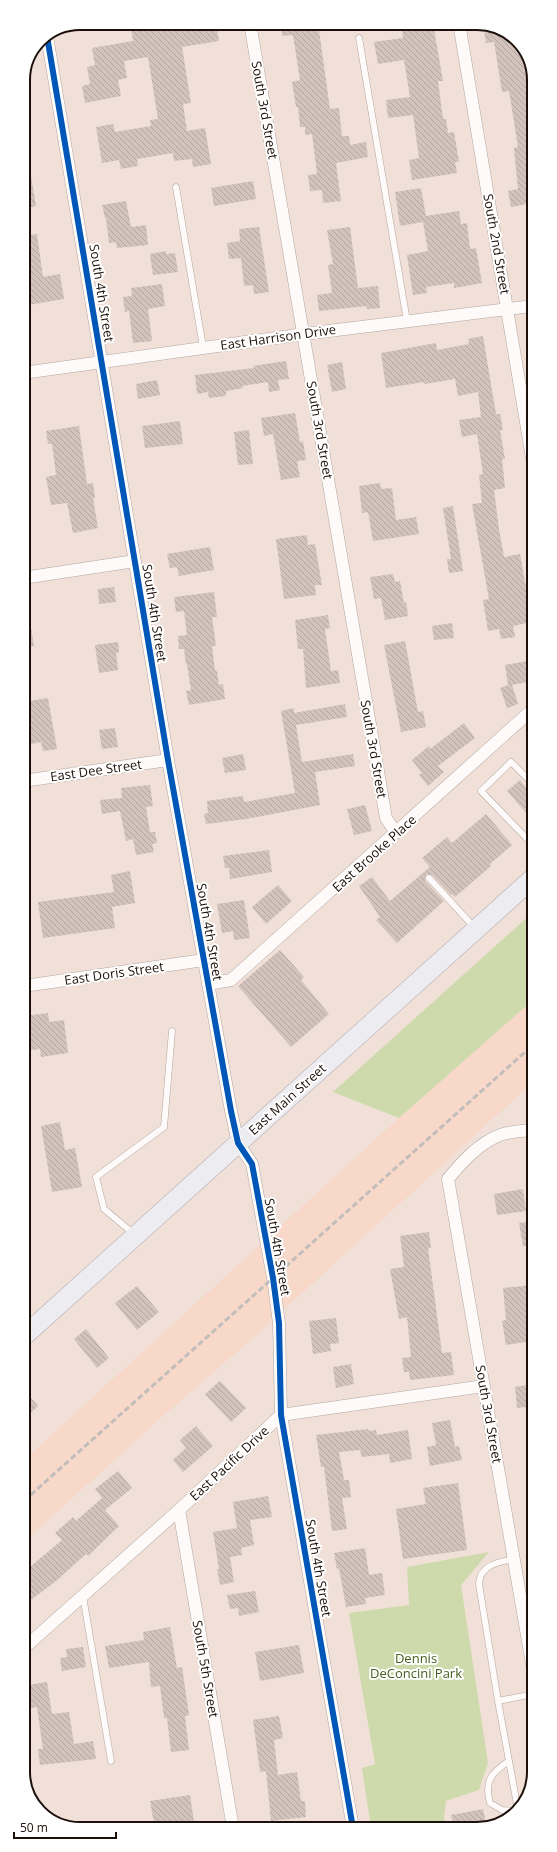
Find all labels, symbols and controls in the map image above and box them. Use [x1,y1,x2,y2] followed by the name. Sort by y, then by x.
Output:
[248,60,283,161] street label: South 3rd Street
[479,192,515,296] street label: South 2nd Street
[85,243,119,343] street label: South 4th Street
[219,320,337,354] street label: East Harrison Drive
[303,380,338,481] street label: South 3rd Street
[138,563,172,663] street label: South 4th Street
[357,699,392,800] street label: South 3rd Street
[49,755,143,785] street label: East Dee Street
[328,810,420,896] street label: East Brooke Place
[193,882,227,982] street label: South 4th Street
[63,957,165,989] street label: East Doris Street
[244,1059,330,1139] street label: East Main Street
[261,1197,295,1297] street label: South 4th Street
[472,1364,507,1465] street label: South 3rd Street
[185,1422,273,1504] street label: East Pacific Drive
[302,1518,336,1618] street label: South 4th Street
[189,1619,223,1719] street label: South 5th Street
[370,1649,462,1682] park label: Dennis DeConcini Park
[14,1814,116,1840] scale bar
[20,1819,48,1836] text: 50 m

